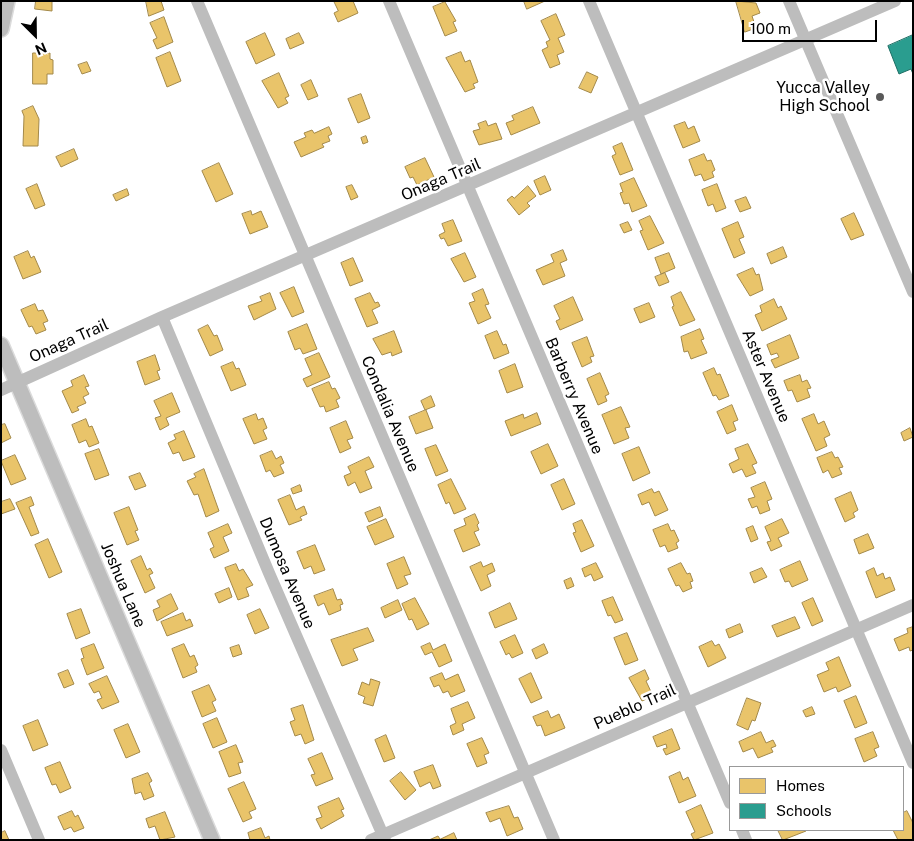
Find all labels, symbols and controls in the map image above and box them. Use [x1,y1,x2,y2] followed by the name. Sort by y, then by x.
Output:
[10,10,60,60] north arrow
[744,10,879,42] scale bar
[750,20,791,37] text: 100 m
[33,39,49,58] text: N
[776,78,870,116] place label: Yucca Valley High School
[874,91,886,103] marker: Yucca Valley High School
[398,155,484,205] street label: Onaga Trail
[26,315,112,367] street label: Onaga Trail
[738,327,794,425] street label: Aster Avenue
[541,335,607,457] street label: Barberry Avenue
[357,353,423,475] street label: Condalia Avenue
[255,514,319,632] street label: Dumosa Avenue
[96,540,150,630] street label: Joshua Lane
[591,680,679,734] street label: Pueblo Trail
[729,766,904,831] legend
[776,777,825,794] text: Homes
[776,802,832,819] text: Schools

